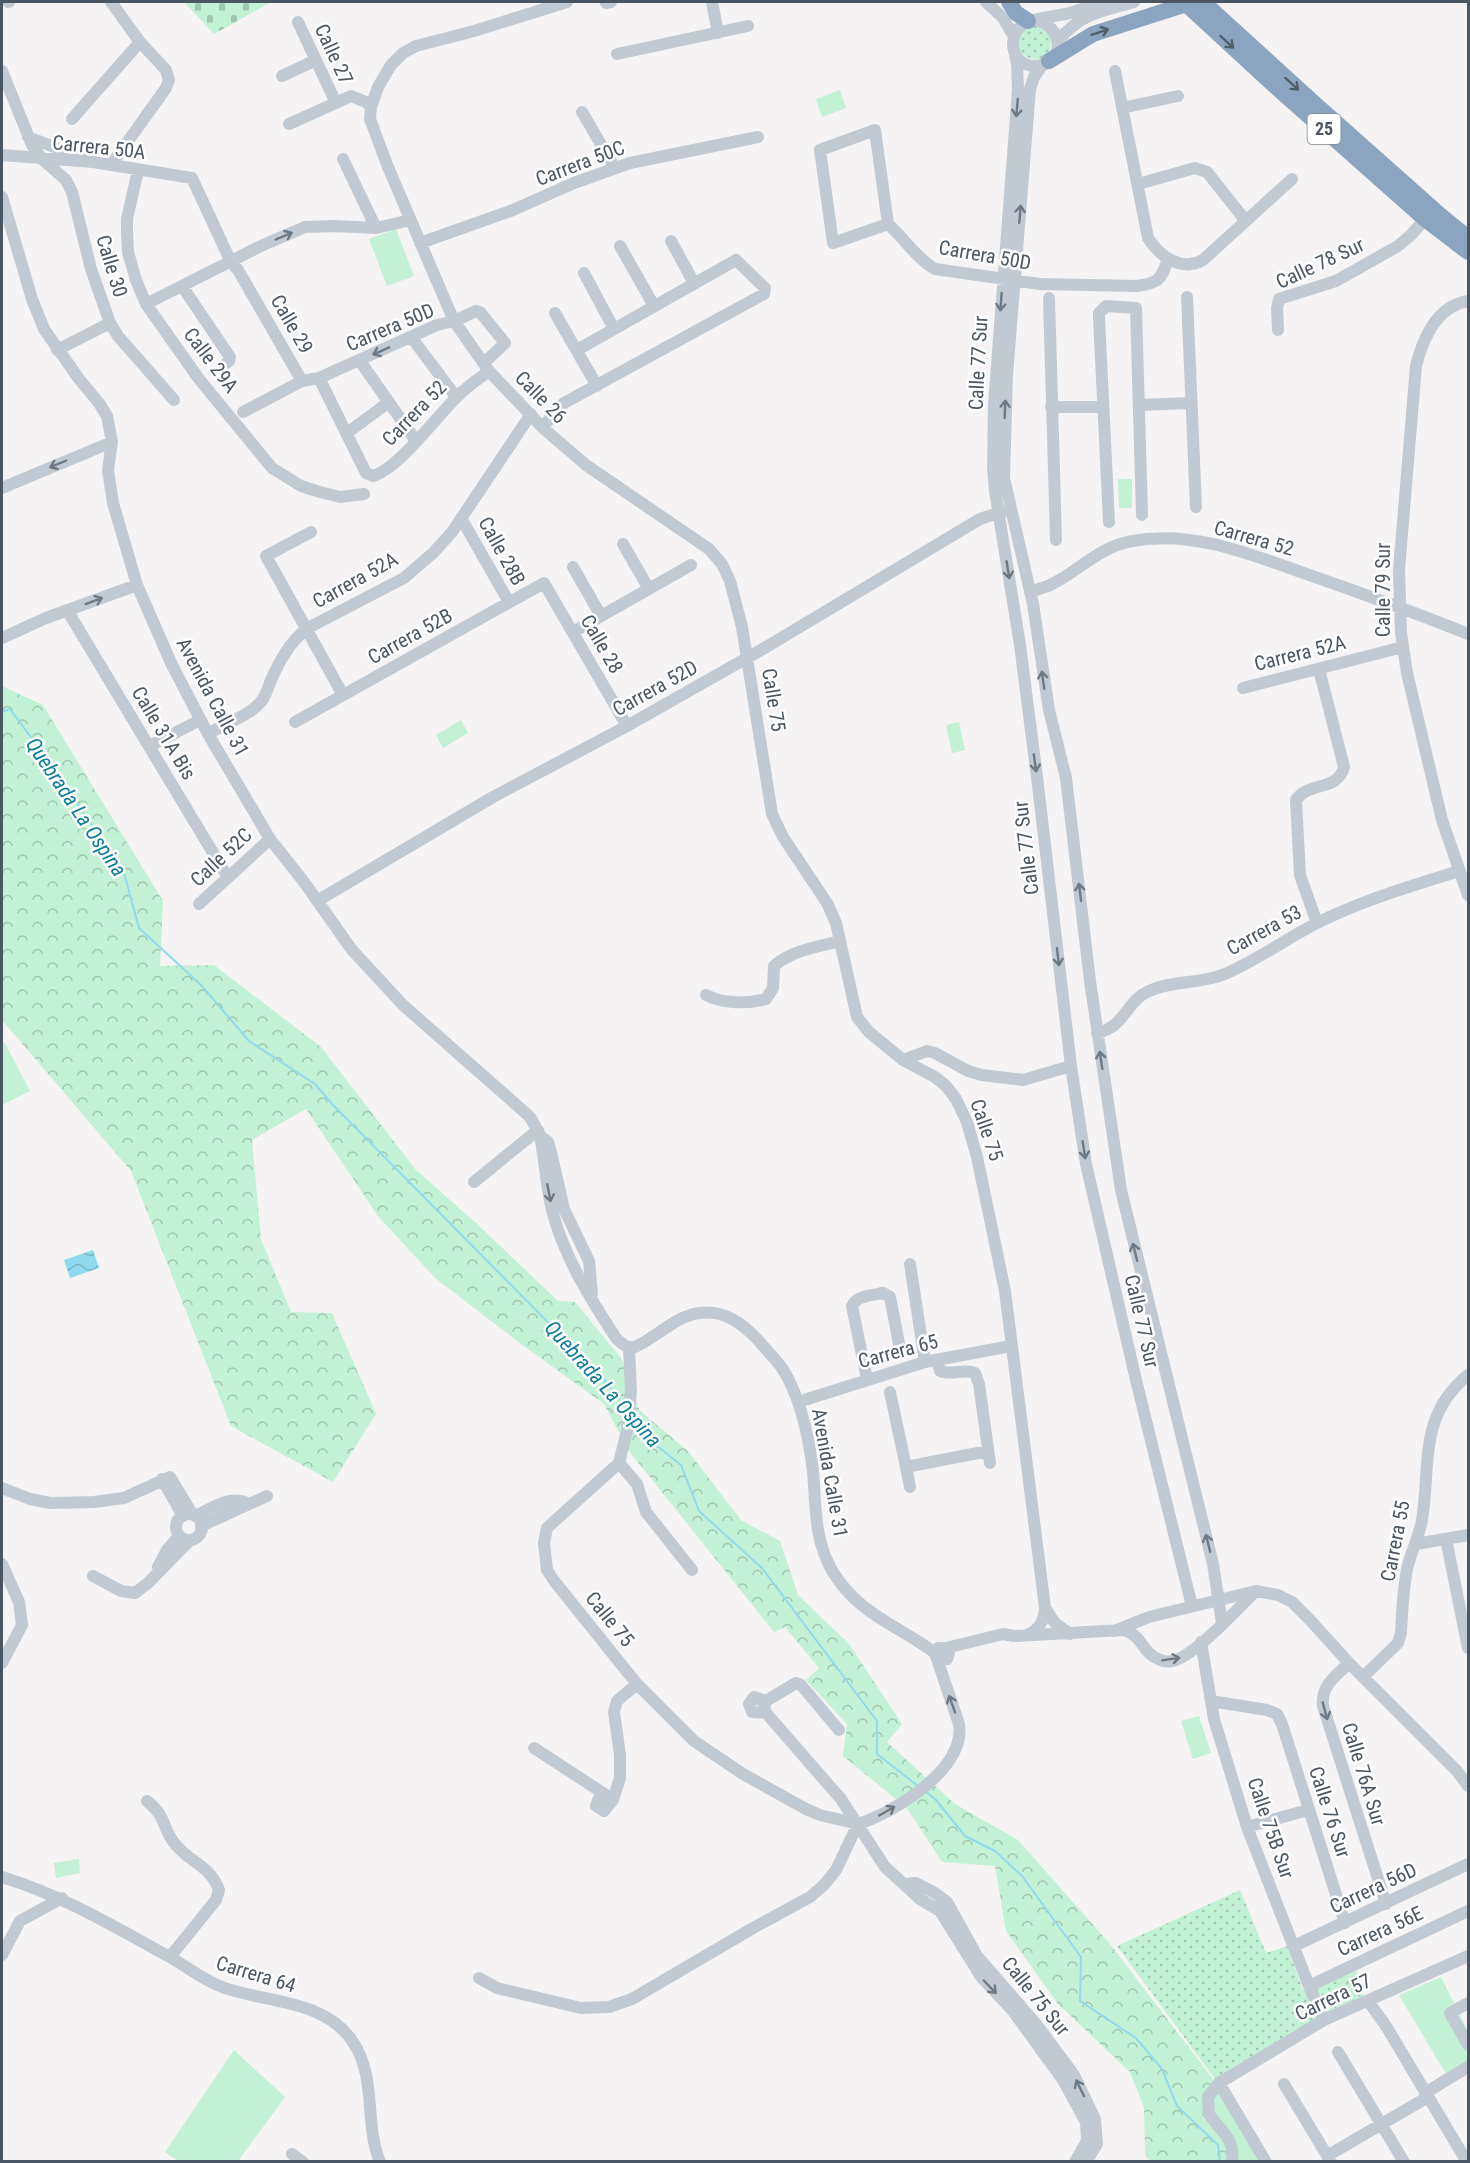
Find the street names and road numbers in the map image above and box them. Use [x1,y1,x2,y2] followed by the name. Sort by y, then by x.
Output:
[310,20,358,88] street label: Calle 27
[1308,114,1340,144] road number: 25
[51,130,147,164] street label: Carrera 50A
[532,135,628,191] street label: Carrera 50C
[91,232,133,300] street label: Calle 30
[1272,232,1368,294] street label: Calle 78 Sur
[937,235,1033,275] street label: Carrera 50D
[266,290,318,358] street label: Calle 29
[342,298,438,356] street label: Carrera 50D
[964,315,992,411] street label: Calle 77 Sur
[179,323,244,398] street label: Calle 29A
[510,366,572,428] street label: Calle 26
[377,375,451,451] street label: Carrera 52
[473,513,531,589] street label: Calle 28B
[1211,515,1297,561] street label: Carrera 52
[1371,543,1395,637] street label: Calle 79 Sur
[308,547,402,613] street label: Carrera 52A
[364,603,456,669] street label: Carrera 52B
[576,610,628,678] street label: Calle 28
[1252,630,1349,676] street label: Carrera 52A
[172,634,254,760] street label: Avenida Calle 31
[608,655,702,721] street label: Carrera 52D
[757,667,791,734] street label: Calle 75
[127,682,201,784] street label: Calle 31A Bis
[1008,800,1044,896] street label: Calle 77 Sur
[185,823,257,891] street label: Calle 52C
[1222,900,1306,960] street label: Carrera 53
[965,1096,1009,1164] street label: Calle 75
[1120,1272,1164,1370] street label: Calle 77 Sur
[855,1329,941,1373] street label: Carrera 65
[807,1406,853,1540] street label: Avenida Calle 31
[1375,1498,1415,1583] street label: Carrera 55
[581,1587,639,1651] street label: Calle 75
[1337,1720,1391,1828] street label: Calle 76A Sur
[1304,1763,1356,1861] street label: Calle 76 Sur
[1242,1774,1300,1882] street label: Calle 75B Sur
[1326,1857,1420,1919] street label: Carrera 56D
[1333,1901,1427,1961] street label: Carrera 56E
[213,1951,299,1997] street label: Carrera 64
[997,1952,1075,2040] street label: Calle 75 Sur
[1291,1968,1375,2026] street label: Carrera 57

